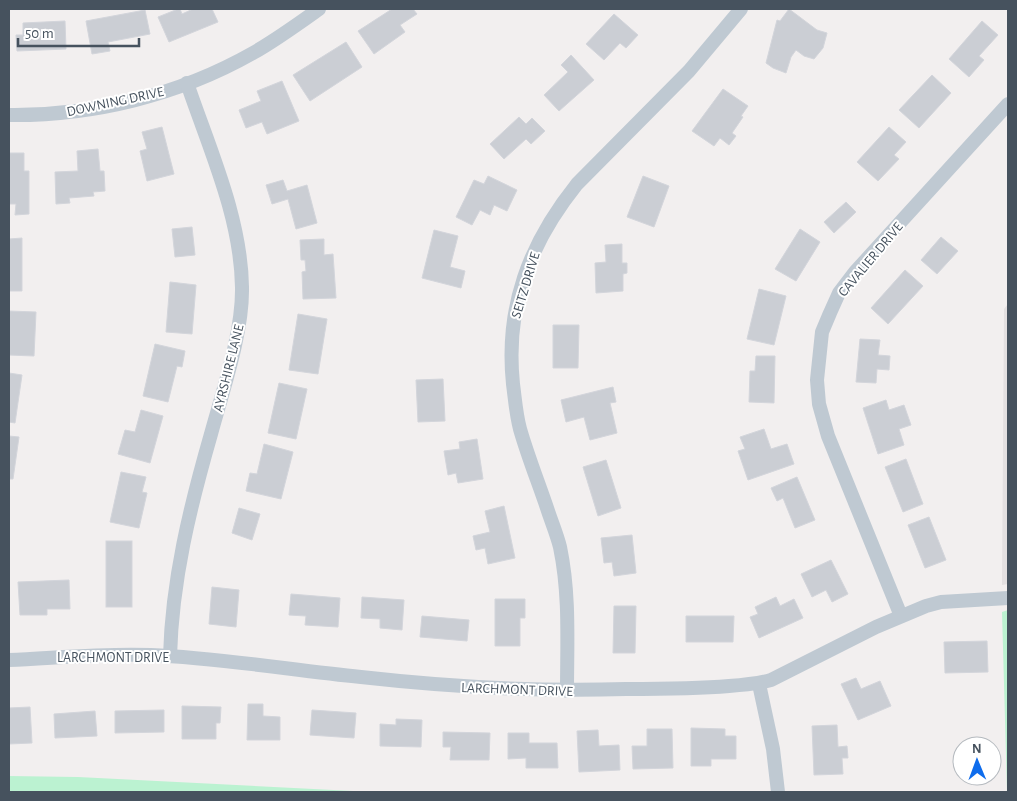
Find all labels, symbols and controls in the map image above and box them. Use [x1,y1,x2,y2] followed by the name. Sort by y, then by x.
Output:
[18,15,139,47] scale bar
[25,26,54,41] text: 50 m
[66,85,165,119] street label: DOWNING DRIVE
[836,220,906,299] street label: CAVALIER DRIVE
[509,250,543,320] street label: SEITZ DRIVE
[211,323,247,413] street label: AYRSHIRE LANE
[57,651,169,665] street label: LARCHMONT DRIVE
[461,681,573,699] street label: LARCHMONT DRIVE
[952,736,1002,786] north arrow
[972,742,982,756] text: N

